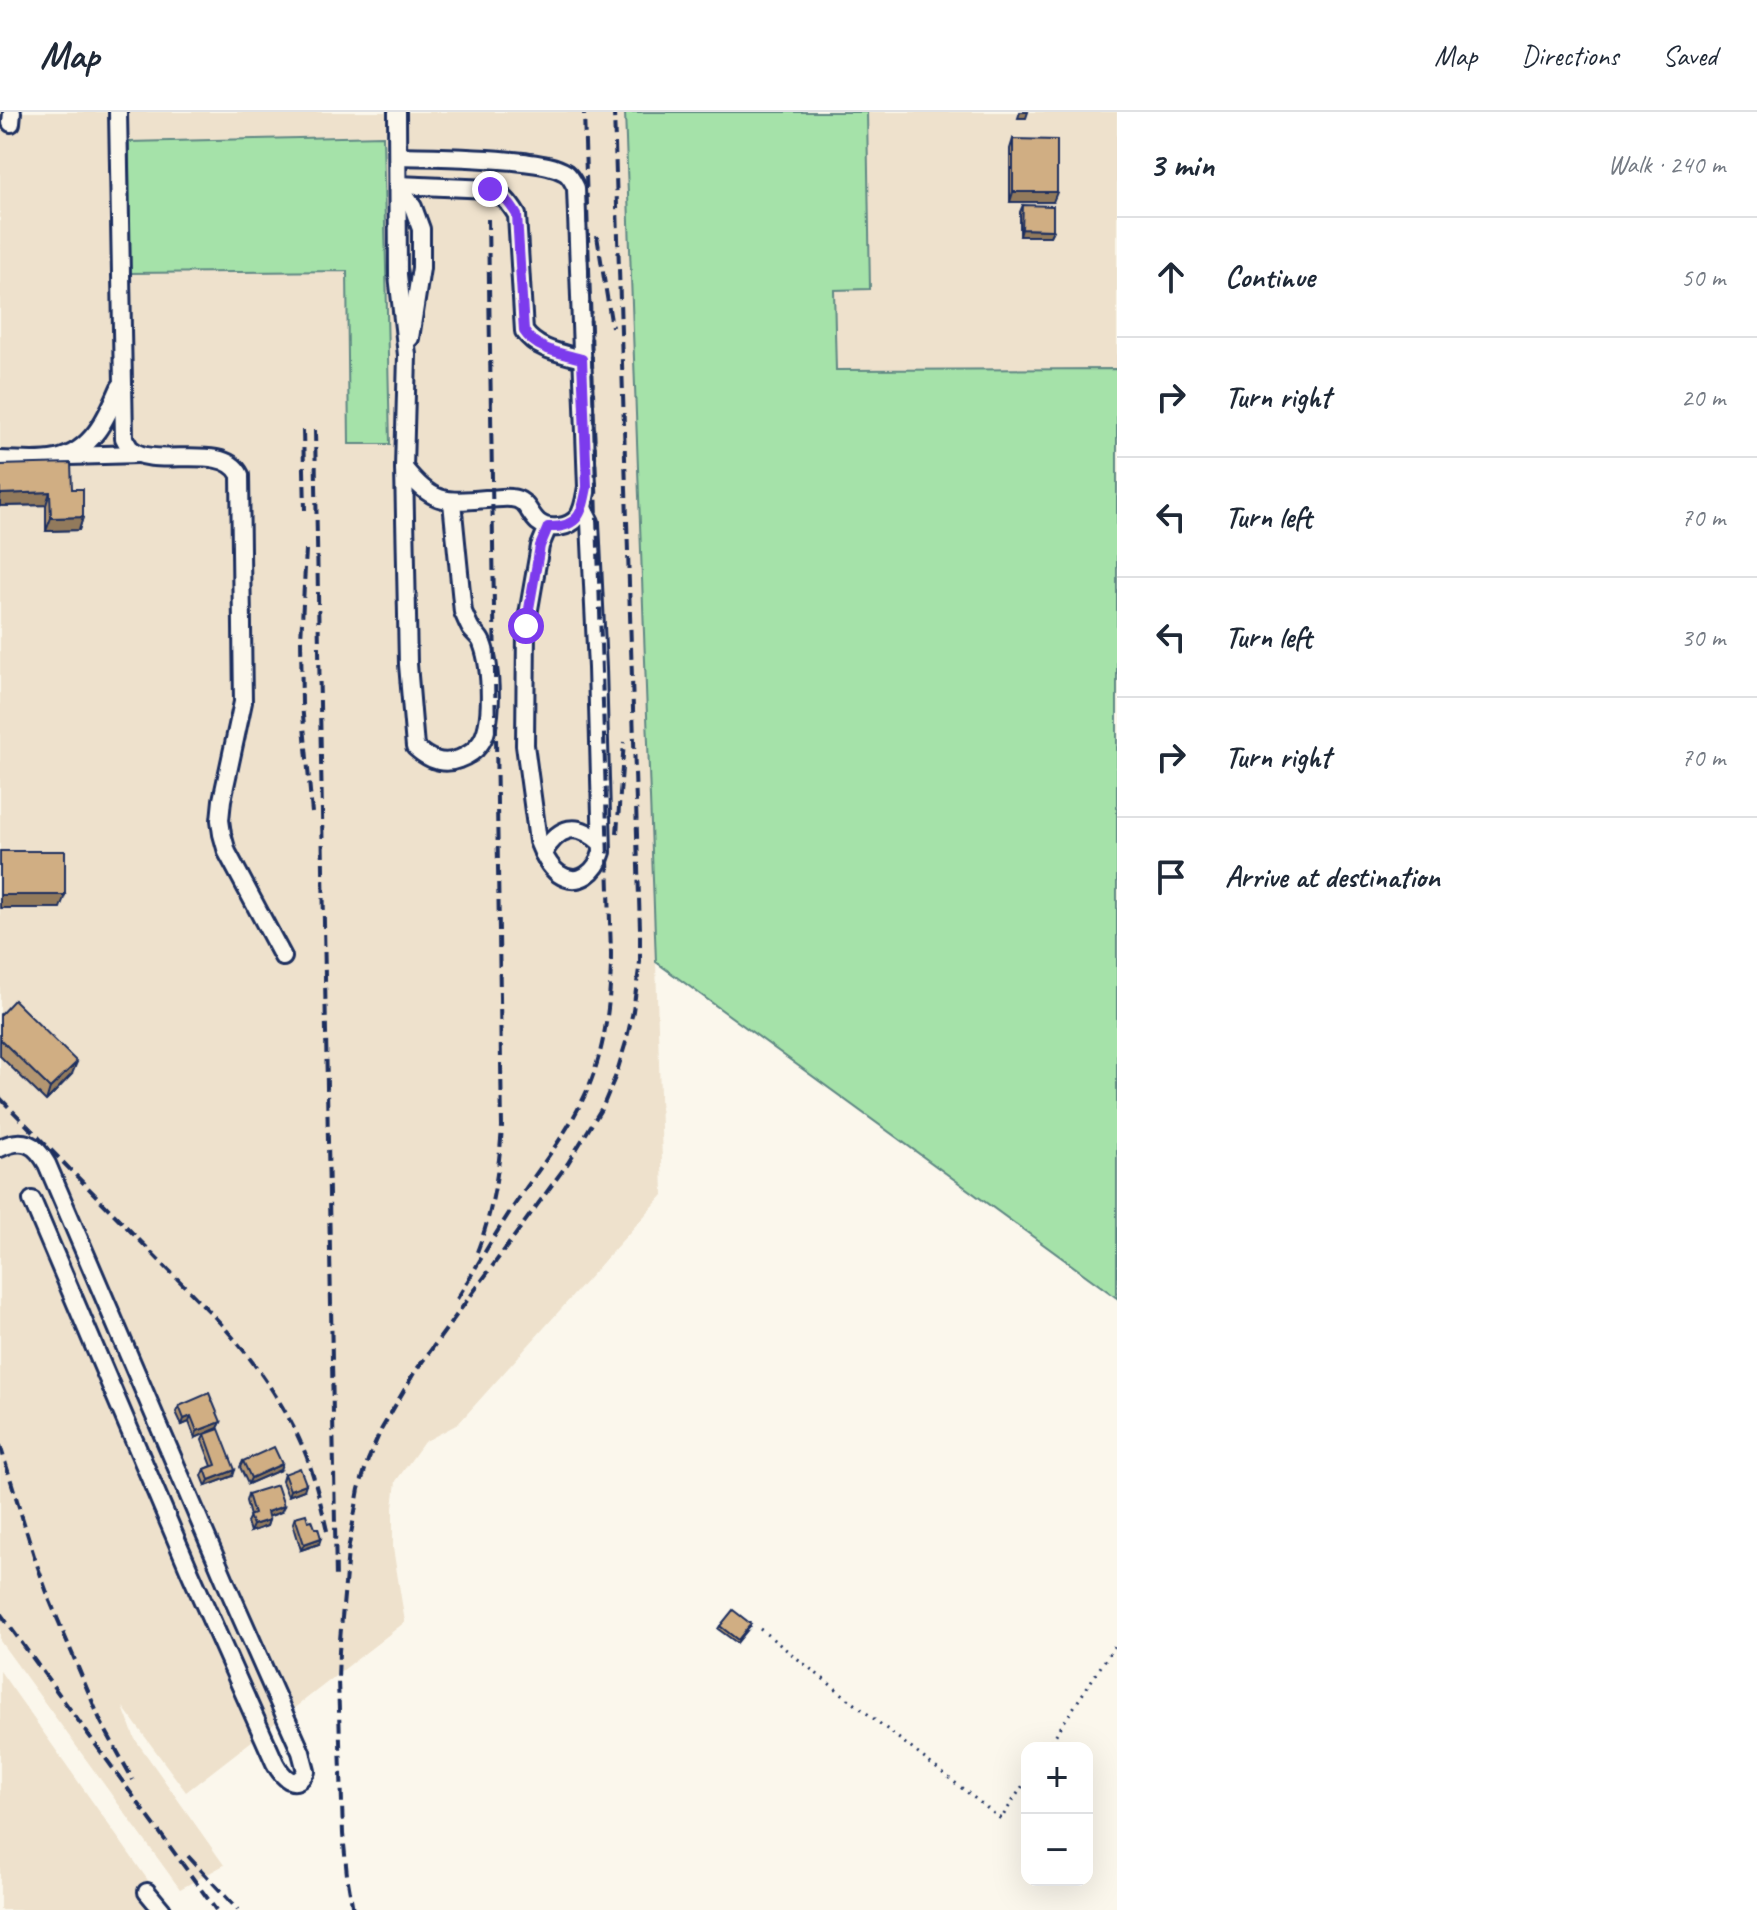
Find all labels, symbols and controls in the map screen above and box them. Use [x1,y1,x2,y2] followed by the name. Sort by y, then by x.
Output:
[40,32,99,79] text: Map
[1434,38,1477,73] text: Map
[1521,38,1619,73] text: Directions
[1663,38,1717,73] text: Saved
[1149,143,1214,186] text: 3 min
[1608,148,1725,181] text: Walk · 240 m
[472,171,508,207] route end
[1149,255,1193,299] icon: ahead
[1225,258,1315,296] text: Continue
[1681,261,1725,294] text: 50 m
[1149,375,1193,419] icon: right
[1225,378,1330,416] text: Turn right
[1681,381,1725,414] text: 20 m
[1149,495,1193,539] icon: left
[1225,498,1312,536] text: Turn left
[1681,501,1725,534] text: 70 m
[508,608,544,644] route start
[1149,615,1193,659] icon: left
[1225,618,1312,656] text: Turn left
[1681,621,1725,654] text: 30 m
[1149,735,1193,779] icon: right
[1225,738,1330,776] text: Turn right
[1681,741,1725,774] text: 70 m
[1149,855,1193,899] icon: arrive
[1225,858,1440,896] text: Arrive at destination
[1021,1742,1093,1886] map controls
[1021,1742,1093,1814] button: +
[1021,1814,1093,1886] button: −

